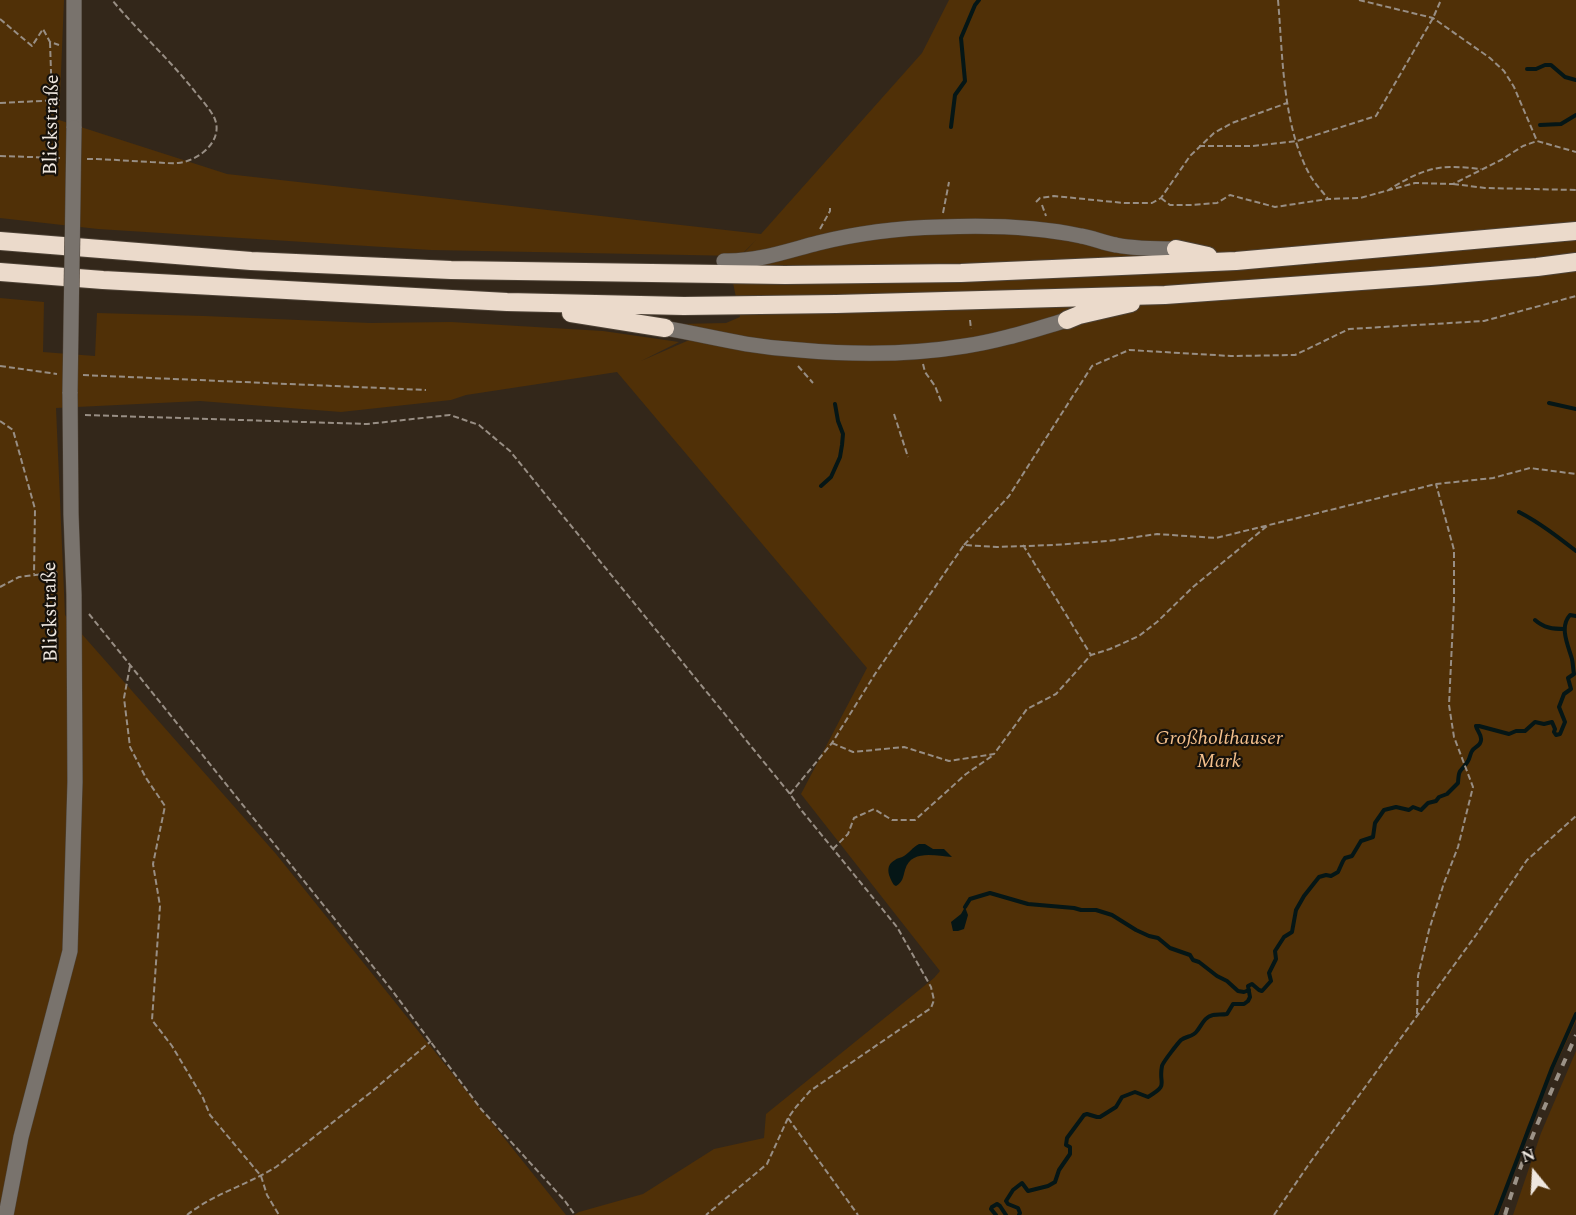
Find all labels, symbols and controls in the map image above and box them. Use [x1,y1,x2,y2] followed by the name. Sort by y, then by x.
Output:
[40,74,66,176] street label: Blickstraße
[39,561,65,663] street label: Blickstraße
[1155,728,1283,775] park label: Großholthauser Mark
[1519,1142,1538,1169] text: N
[1504,1143,1564,1203] north arrow

